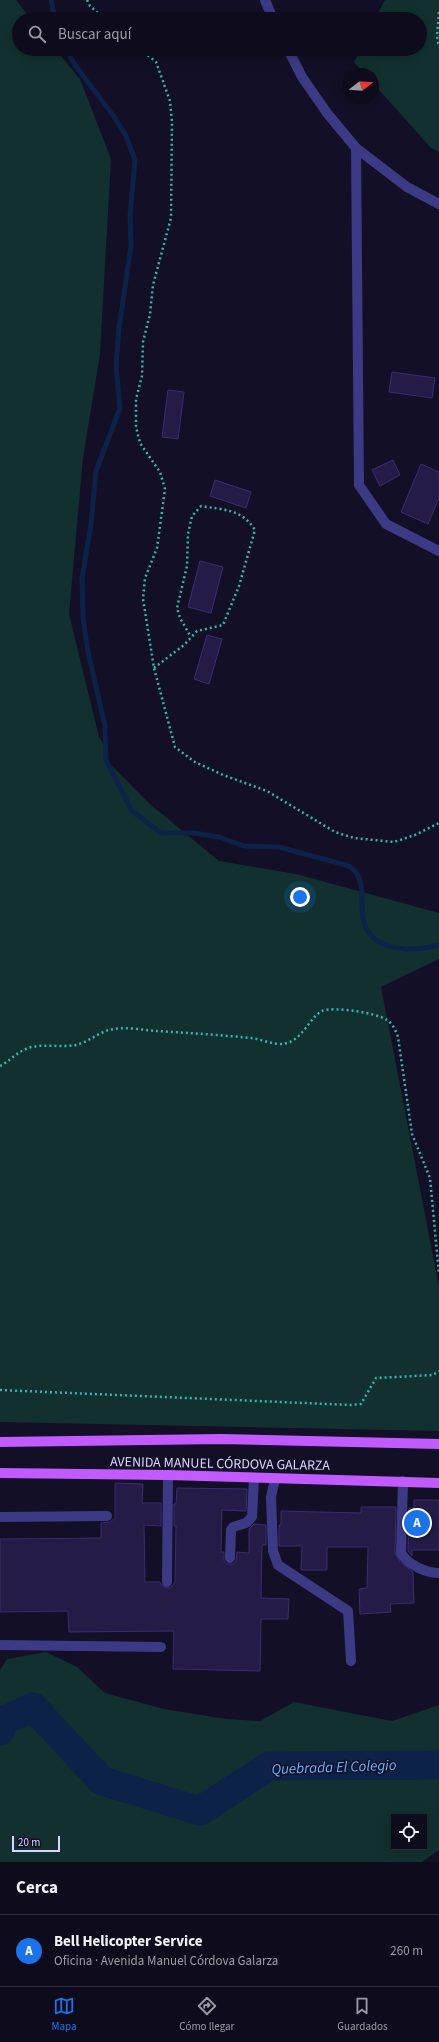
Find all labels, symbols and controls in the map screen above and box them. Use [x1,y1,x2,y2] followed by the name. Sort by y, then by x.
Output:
[12,12,427,56] search box
[26,23,48,45] icon: search
[58,24,131,45] text: Buscar aquí
[343,68,379,104] north arrow
[290,887,310,907] your location
[110,1452,331,1476] street label: AVENIDA MANUEL CÓRDOVA GALARZA
[404,1508,430,1538] pin: A
[271,1755,397,1780] water label: Quebrada El Colegio
[391,1814,427,1850] map controls
[391,1814,427,1850] button: locate
[12,1834,60,1853] scale bar
[18,1835,40,1850] text: 20 m
[16,1876,58,1900] text: Cerca
[54,1931,203,1952] text: Bell Helicopter Service
[25,1942,33,1960] text: A
[390,1942,423,1960] text: 260 m
[54,1952,278,1970] text: Oficina · Avenida Manuel Córdova Galarza
[51,1995,76,2034] tab: Mapa
[179,1995,234,2034] tab: Cómo llegar
[337,1995,388,2034] tab: Guardados

